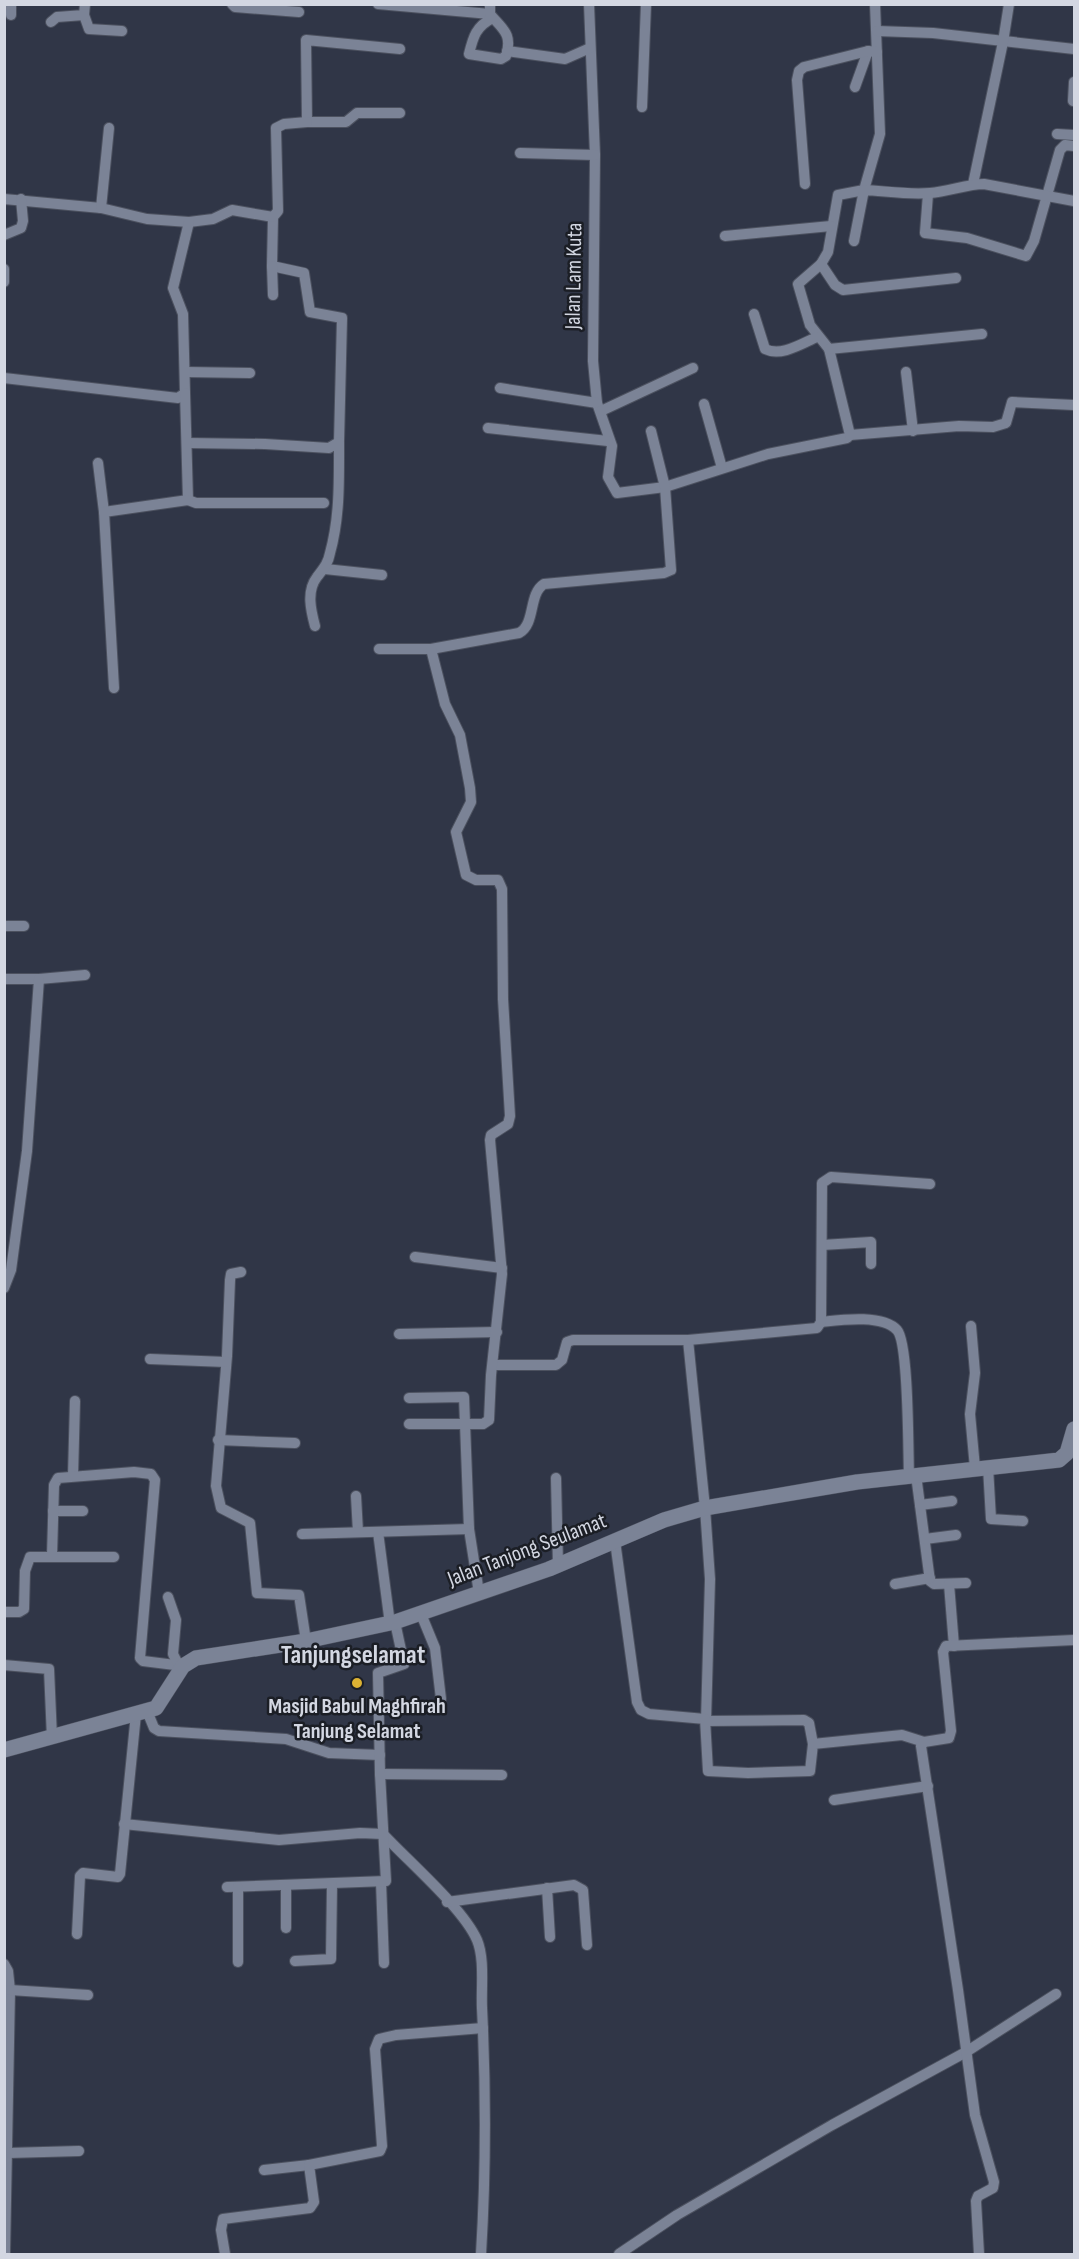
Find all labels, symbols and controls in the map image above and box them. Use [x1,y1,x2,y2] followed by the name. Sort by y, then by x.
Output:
[560,222,588,331] street label: Jalan Lam Kuta
[443,1507,610,1593] street label: Jalan Tanjong Seulamat
[281,1640,426,1671] district label: Tanjungselamat
[350,1676,364,1690] marker: Masjid Babul Maghfirah Tanjung Selamat
[268,1693,446,1745] place label: Masjid Babul Maghfirah Tanjung Selamat

